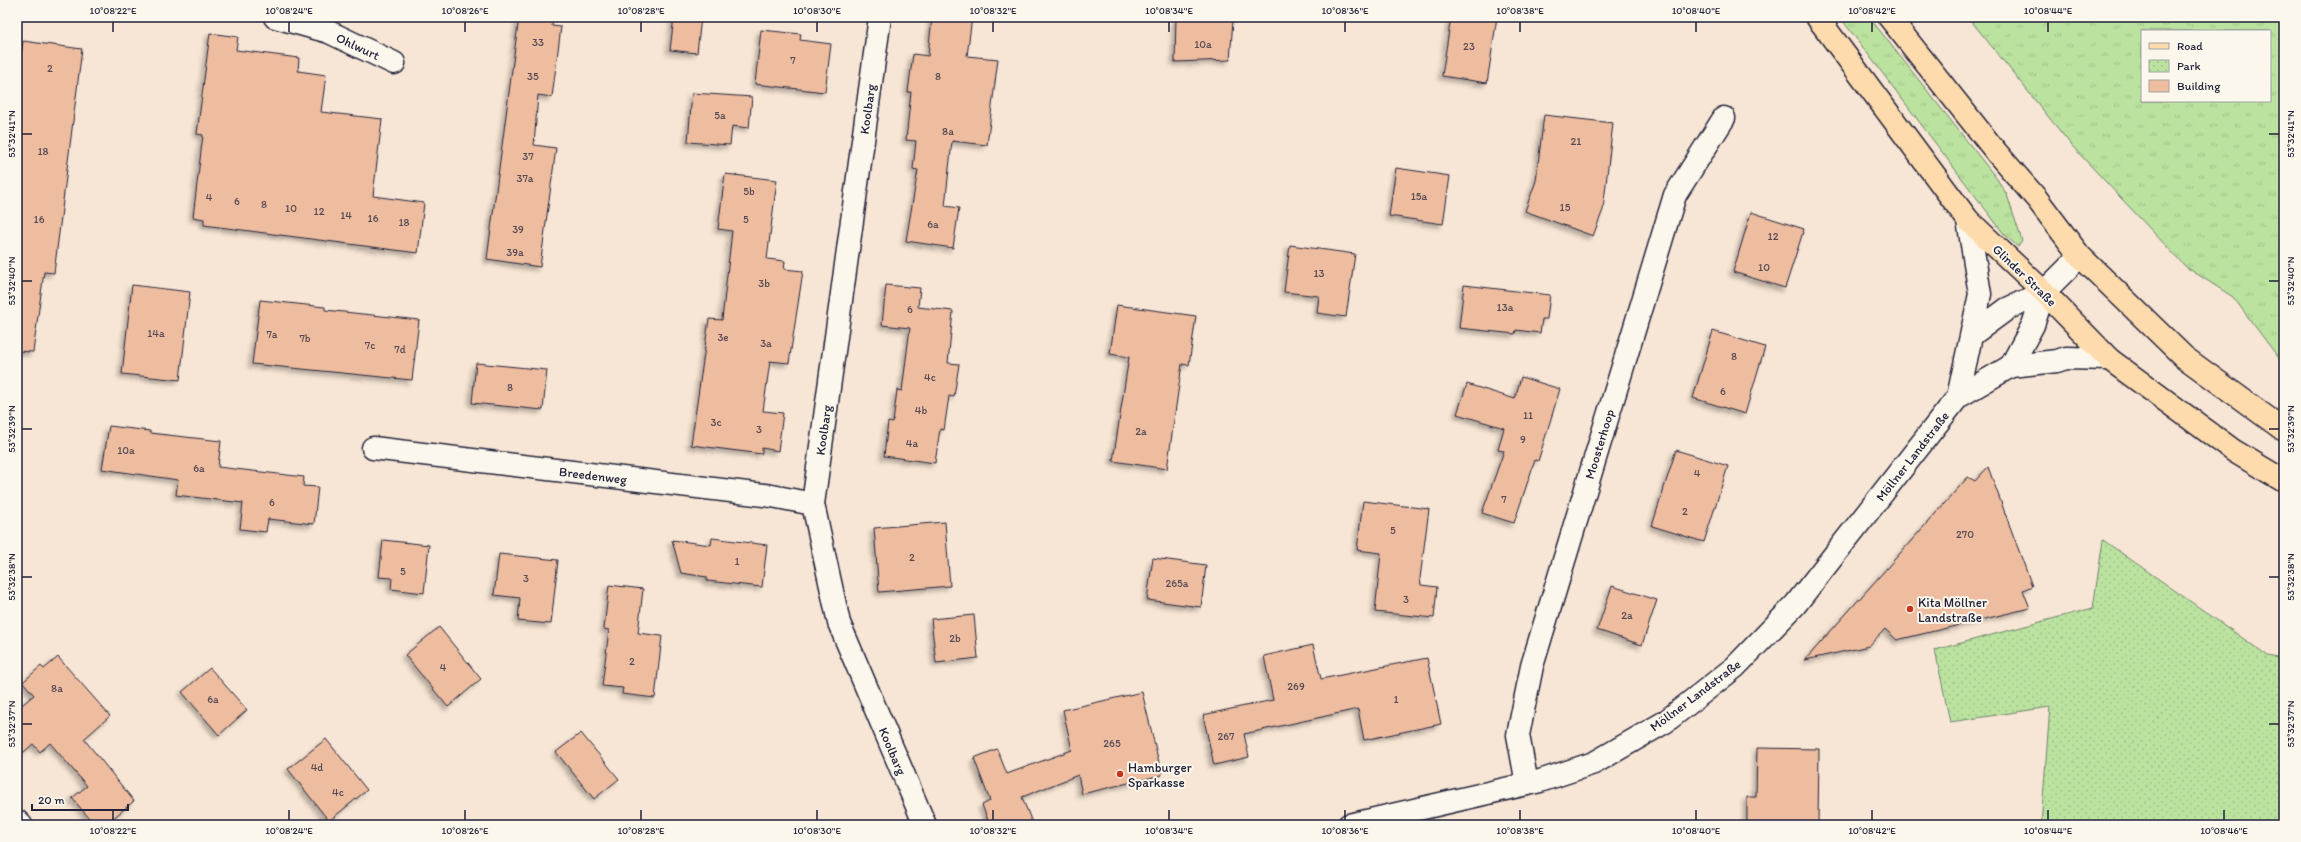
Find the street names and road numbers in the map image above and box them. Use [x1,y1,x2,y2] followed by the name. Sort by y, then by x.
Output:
[334,30,382,63] street label: Ohlwurt
[857,83,878,135] street label: Koolbarg
[1990,241,2060,309] street label: Glinder Straße
[813,404,834,456] street label: Koolbarg
[1582,407,1617,481] street label: Moosterhoop
[1873,409,1952,504] street label: Möllner Landstraße
[558,464,628,487] street label: Breedenweg
[1647,656,1744,734] street label: Möllner Landstraße
[876,725,909,778] street label: Koolbarg

